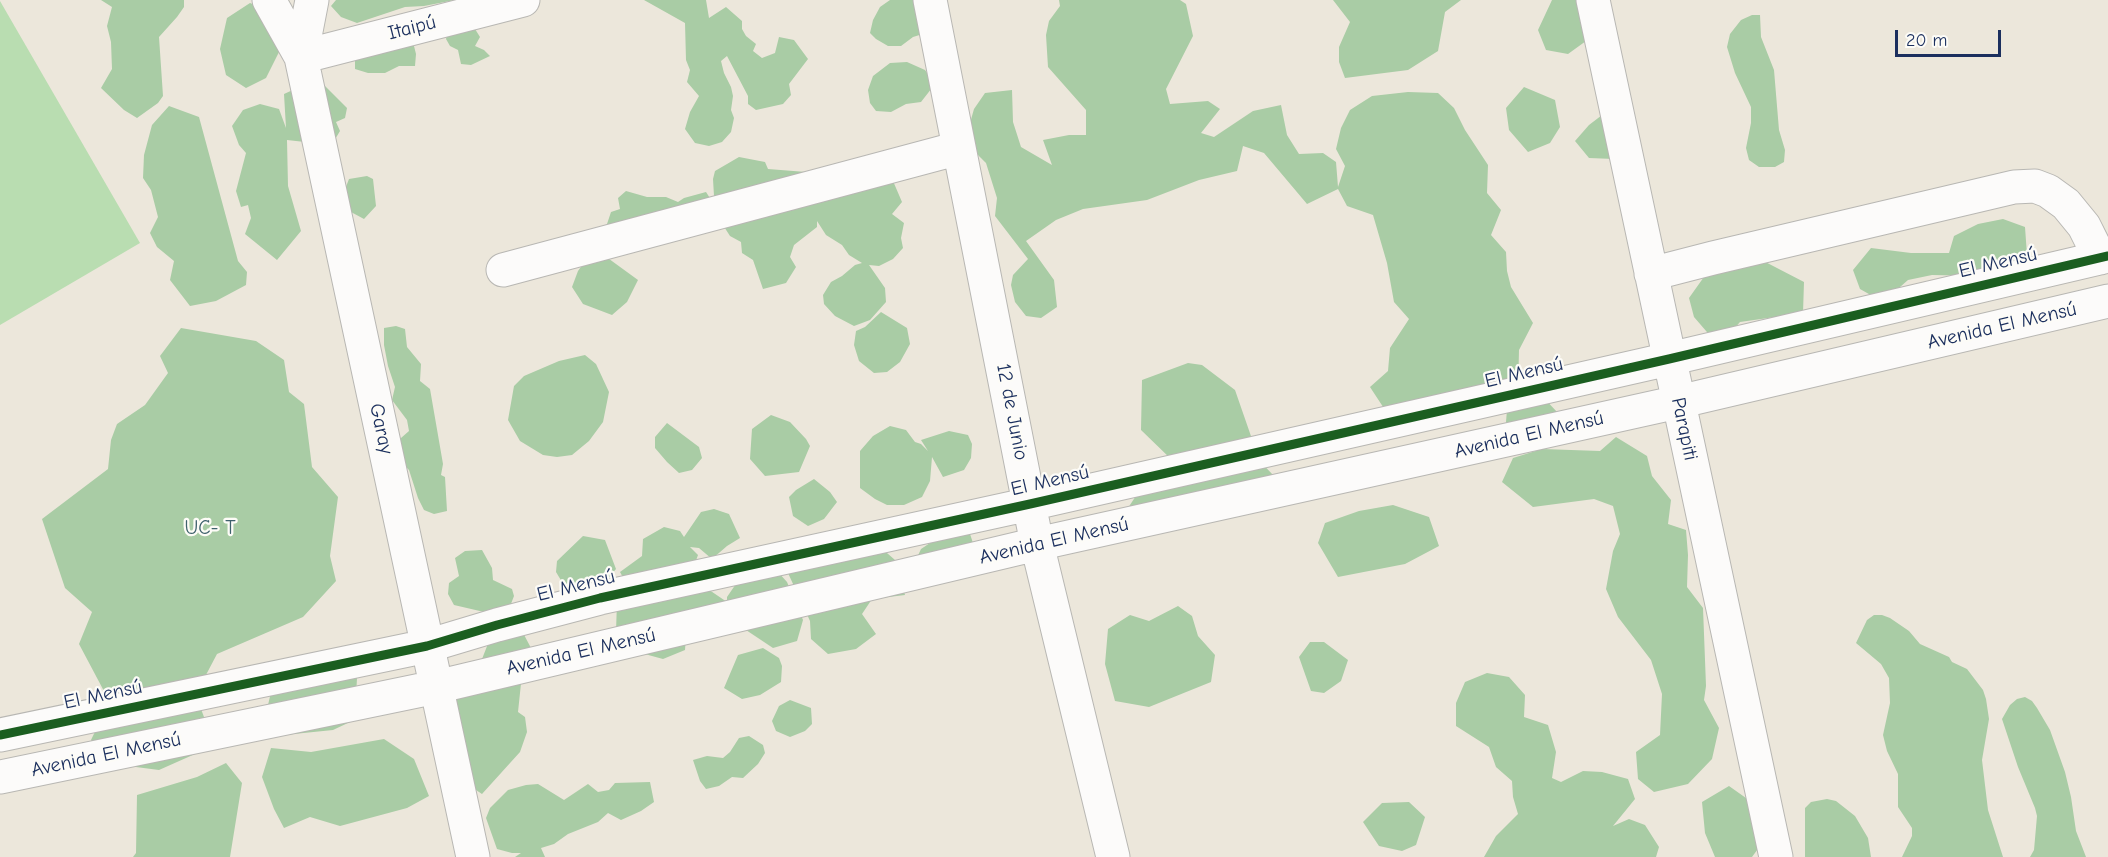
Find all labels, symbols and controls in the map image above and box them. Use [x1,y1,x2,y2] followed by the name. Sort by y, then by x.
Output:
[385,10,439,46] street label: Itaipú
[1898,18,2004,56] scale bar
[1906,30,1947,51] text: 20 m
[1957,242,2039,284] street label: El Mensú
[1925,297,2079,355] street label: Avenida El Mensú
[1483,352,1565,394] street label: El Mensú
[991,362,1033,462] street label: 12 de Junio
[1666,395,1702,463] street label: Parapiti
[364,401,398,457] street label: Garay
[1452,406,1606,464] street label: Avenida El Mensú
[1009,460,1091,502] street label: El Mensú
[977,512,1131,570] street label: Avenida El Mensú
[184,516,236,540] park label: UC- T
[535,565,617,607] street label: El Mensú
[504,623,658,681] street label: Avenida El Mensú
[62,675,144,715] street label: El Mensú
[29,727,183,783] street label: Avenida El Mensú

